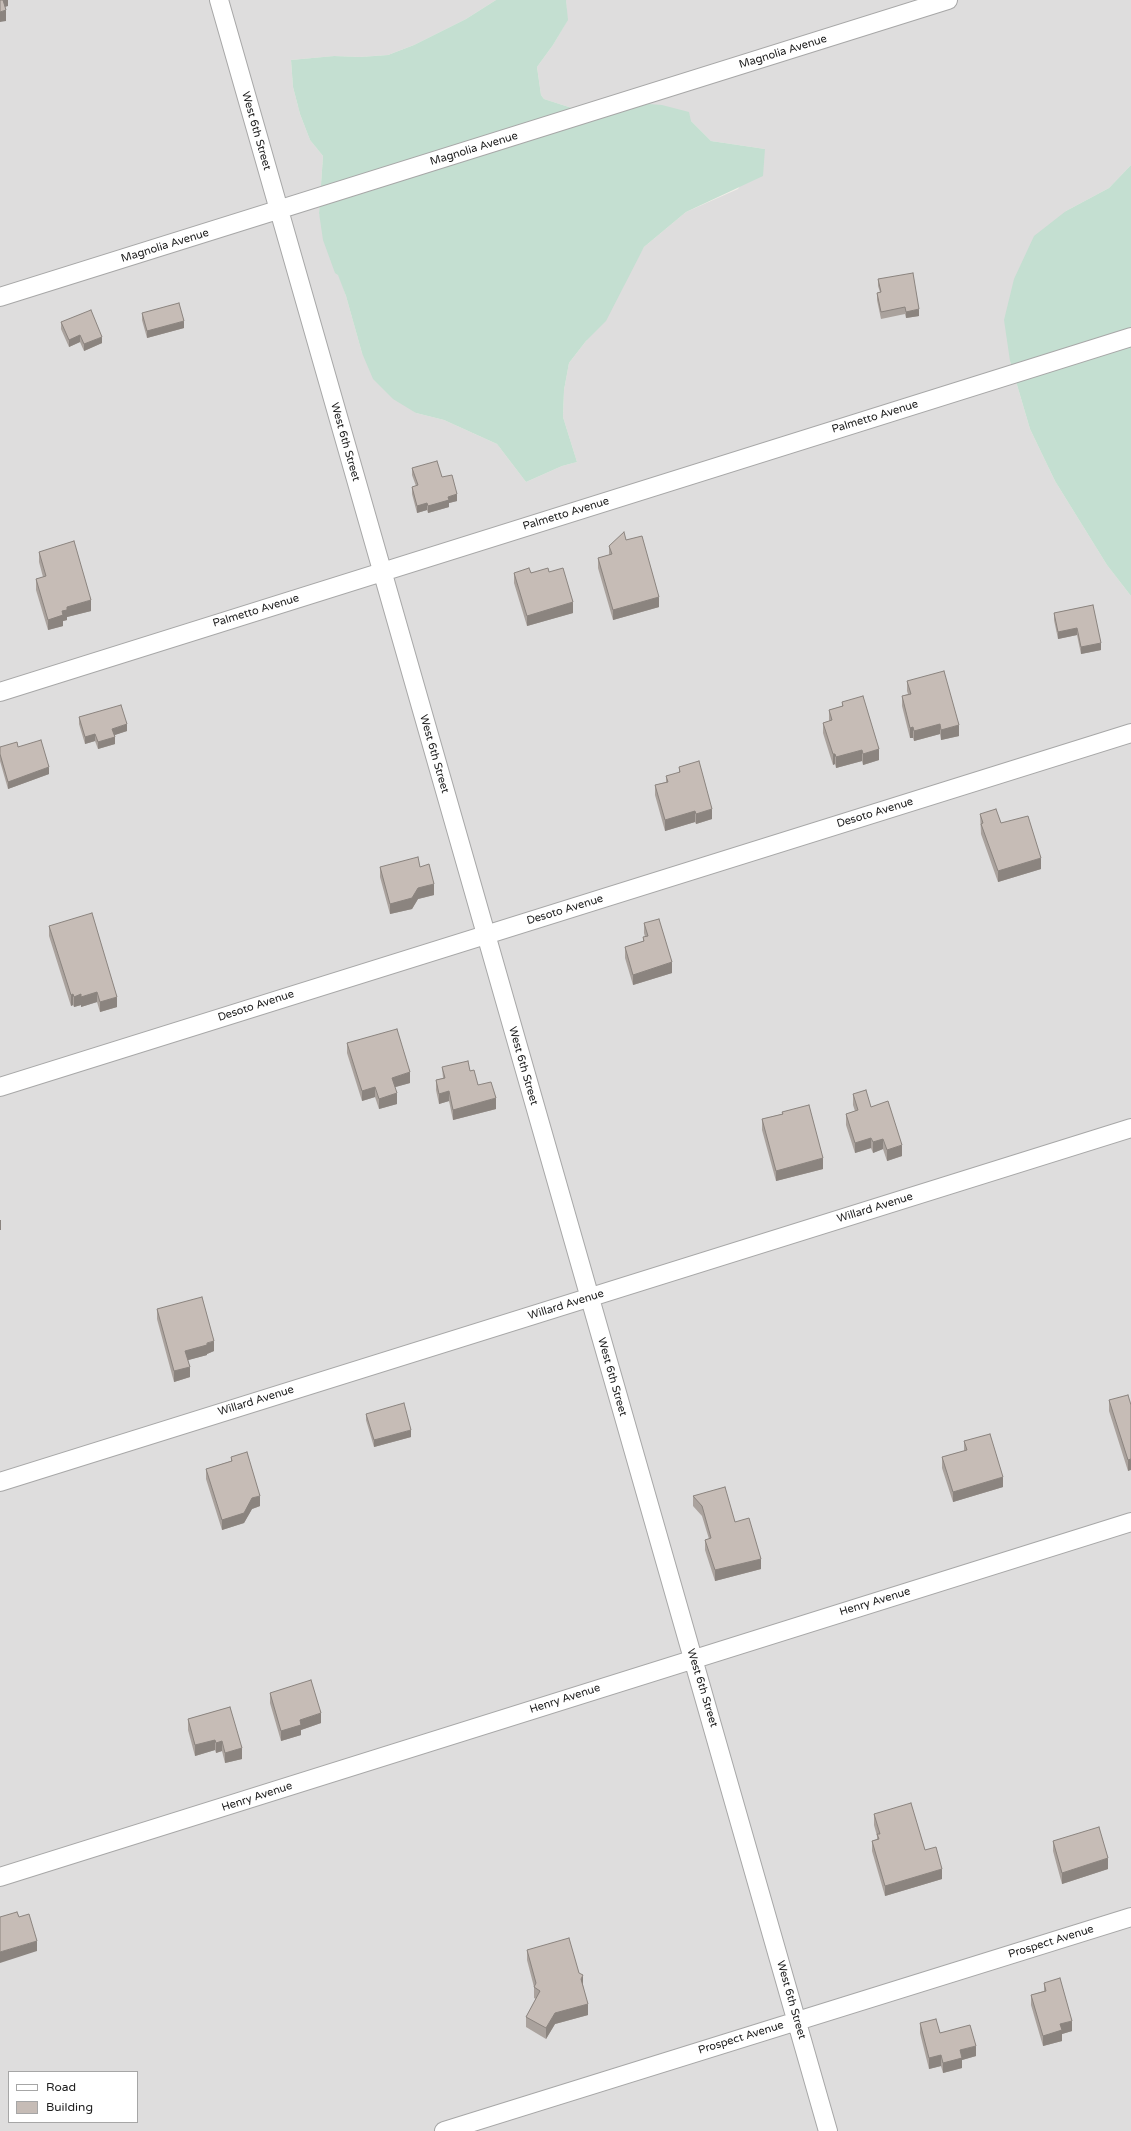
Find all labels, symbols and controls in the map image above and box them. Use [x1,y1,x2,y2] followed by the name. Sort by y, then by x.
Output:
[738,32,828,72] street label: Magnolia Avenue
[238,90,274,172] street label: West 6th Street
[429,129,519,169] street label: Magnolia Avenue
[120,226,210,266] street label: Magnolia Avenue
[830,398,920,436] street label: Palmetto Avenue
[327,401,363,483] street label: West 6th Street
[521,495,611,533] street label: Palmetto Avenue
[211,592,301,630] street label: Palmetto Avenue
[416,713,452,795] street label: West 6th Street
[835,795,915,831] street label: Desoto Avenue
[525,892,605,928] street label: Desoto Avenue
[216,987,296,1025] street label: Desoto Avenue
[505,1025,541,1107] street label: West 6th Street
[835,1190,915,1226] street label: Willard Avenue
[526,1287,606,1323] street label: Willard Avenue
[594,1336,630,1418] street label: West 6th Street
[216,1383,296,1419] street label: Willard Avenue
[838,1585,912,1619] street label: Henry Avenue
[684,1647,720,1729] street label: West 6th Street
[528,1681,602,1717] street label: Henry Avenue
[220,1779,294,1815] street label: Henry Avenue
[1007,1923,1095,1961] street label: Prospect Avenue
[773,1959,809,2041] street label: West 6th Street
[697,2019,785,2057] street label: Prospect Avenue
[8,2071,138,2123] legend
[46,2080,76,2094] text: Road
[46,2100,93,2114] text: Building

